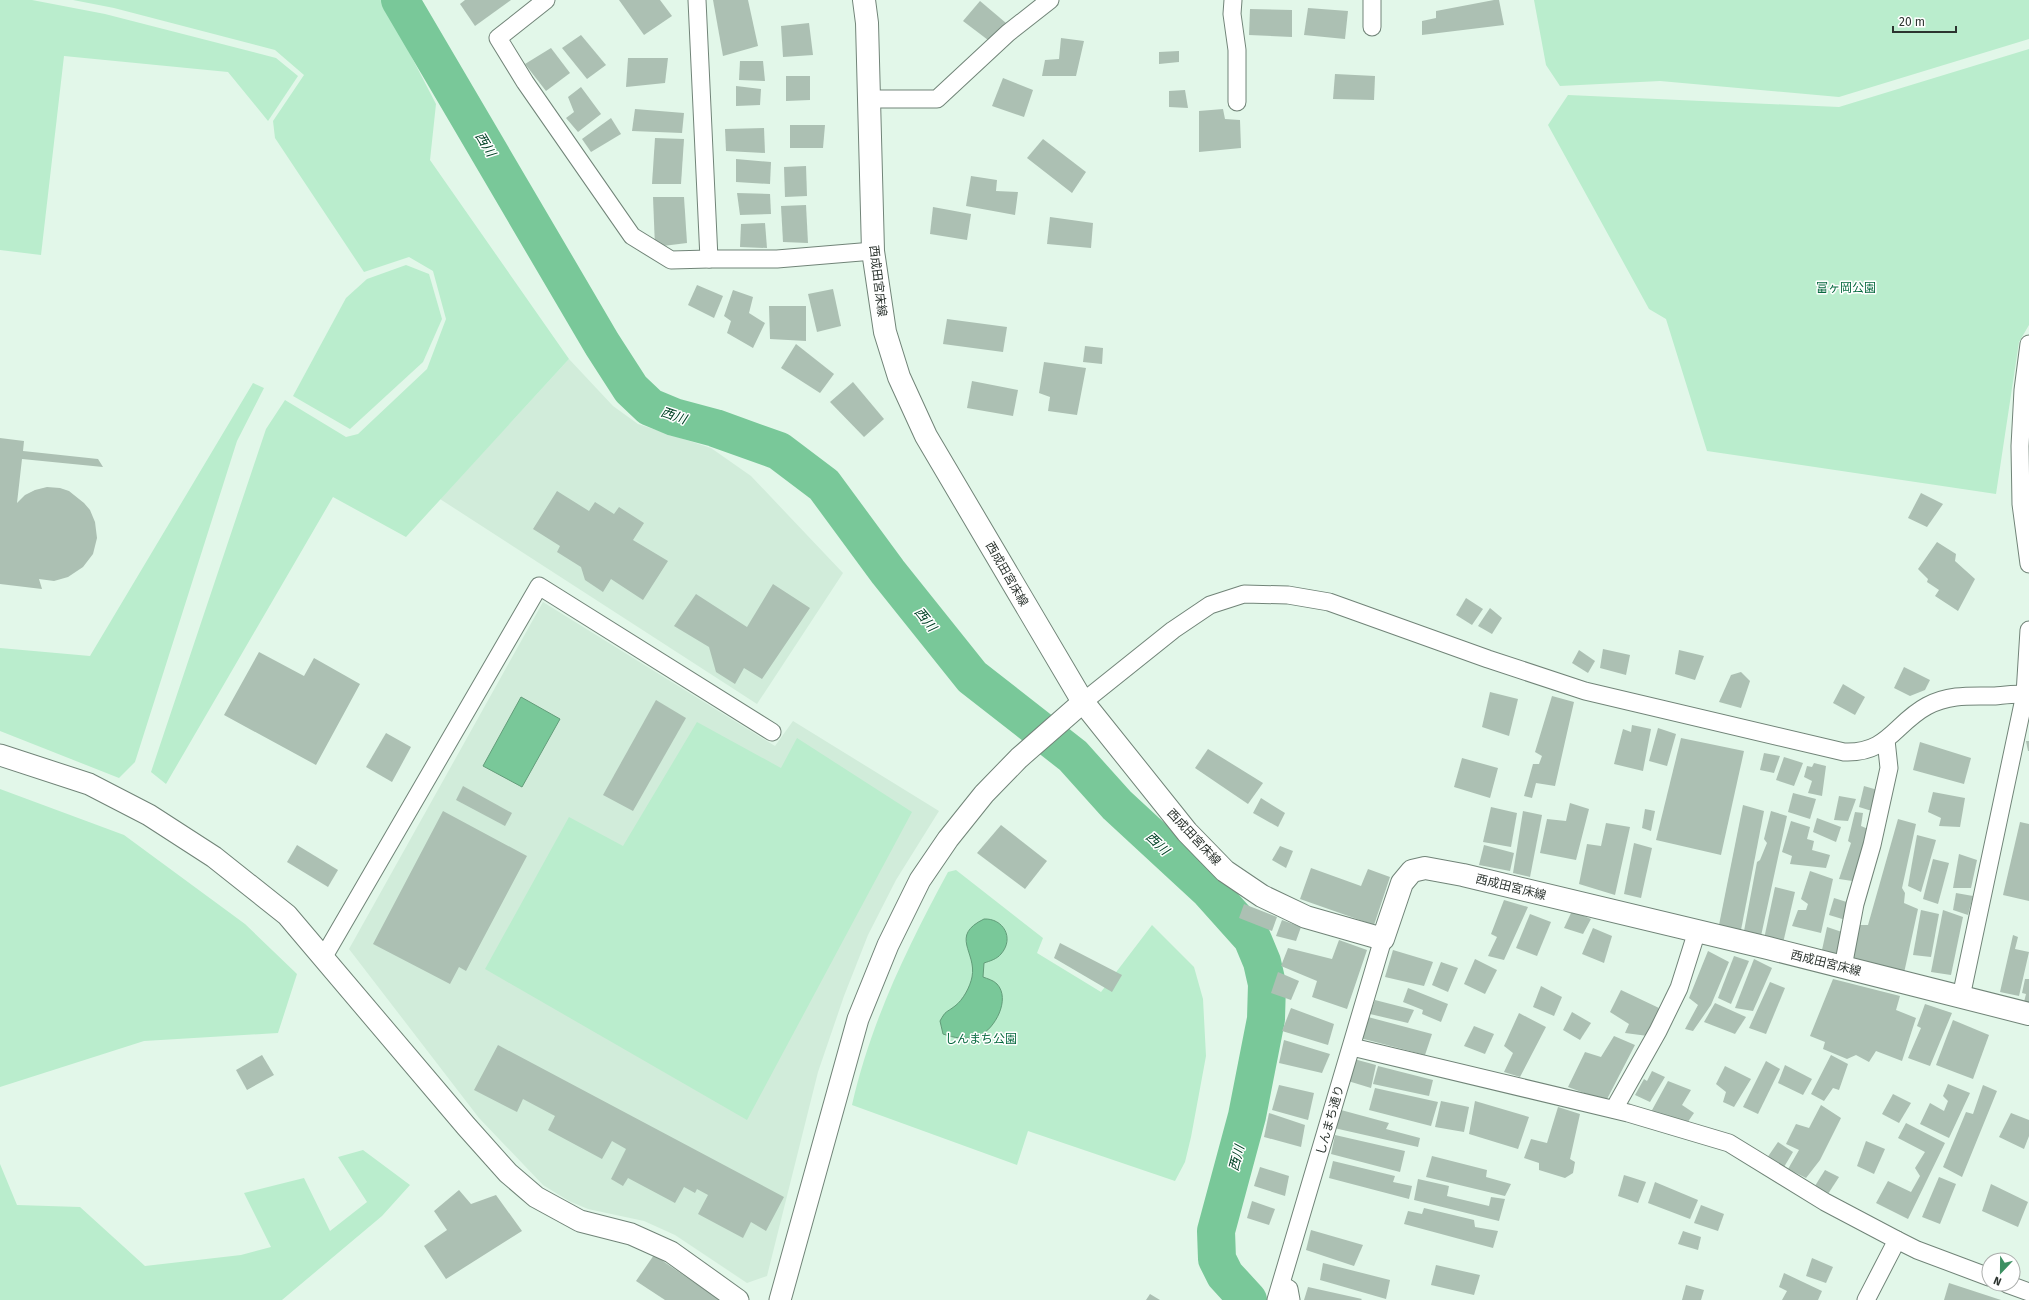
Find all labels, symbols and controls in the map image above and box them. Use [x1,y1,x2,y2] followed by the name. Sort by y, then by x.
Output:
[1893,8,1956,34] scale bar
[1899,15,1925,29] text: 20 m
[472,129,500,161] water label: 西川
[867,244,889,318] street label: 西成田宮床線
[1816,281,1876,295] park label: 富ヶ岡公園
[659,404,690,427] water label: 西川
[983,539,1031,609] street label: 西成田宮床線
[912,604,941,636] water label: 西川
[1164,806,1224,868] street label: 西成田宮床線
[1143,829,1174,859] water label: 西川
[1474,871,1548,903] street label: 西成田宮床線
[1789,947,1863,979] street label: 西成田宮床線
[945,1032,1017,1046] park label: しんまち公園
[1313,1083,1347,1157] street label: しんまち通り
[1226,1142,1248,1173] water label: 西川
[1981,1252,2021,1292] north arrow
[1992,1273,2003,1288] text: N

